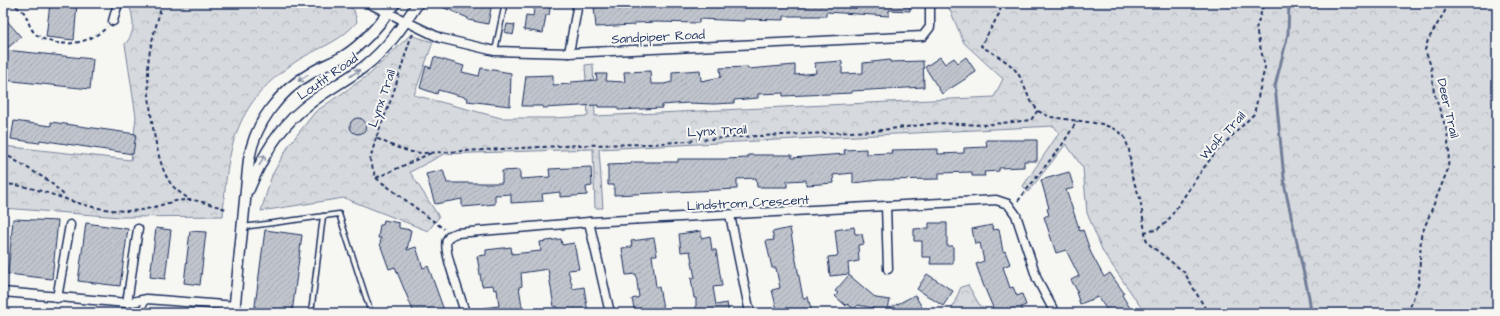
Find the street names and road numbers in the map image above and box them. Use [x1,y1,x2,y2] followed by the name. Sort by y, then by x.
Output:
[611,26,706,48] street label: Sandpiper Road
[294,49,362,104] street label: Loutit Road
[364,67,401,130] street label: Lynx Trail
[1432,77,1464,140] street label: Deer Trail
[1196,107,1250,164] street label: Wolf Trail
[687,120,747,143] street label: Lynx Trail
[686,191,811,215] street label: Lindstrom Crescent

